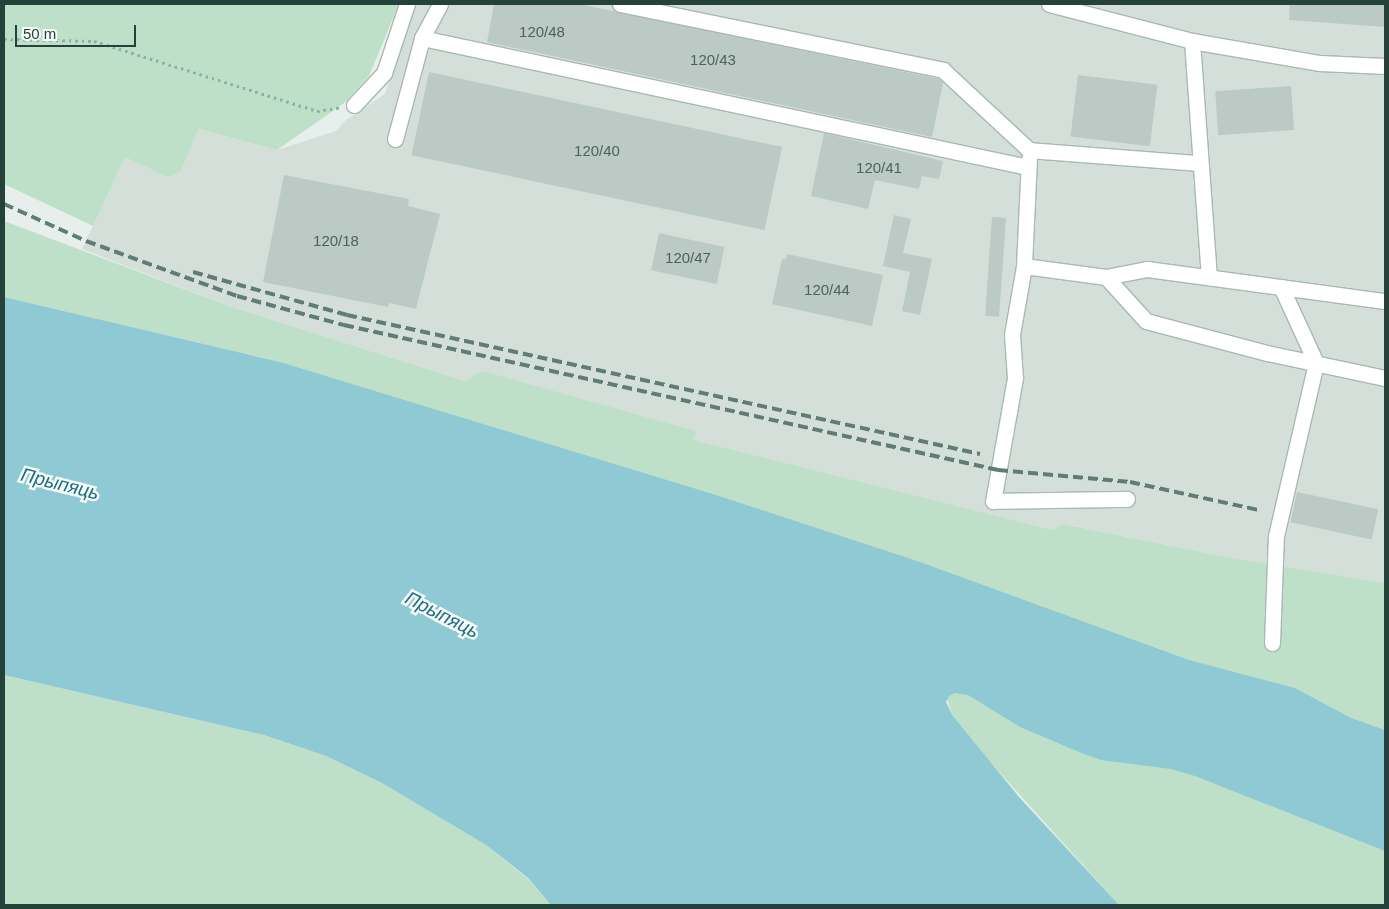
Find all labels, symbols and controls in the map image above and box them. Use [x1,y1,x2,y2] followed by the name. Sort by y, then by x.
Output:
[18,15,139,47] scale bar
[519,23,565,41] house number: 120/48
[23,25,56,42] text: 50 m
[690,51,736,69] house number: 120/43
[574,142,620,160] house number: 120/40
[856,159,902,177] house number: 120/41
[313,232,359,250] house number: 120/18
[665,249,711,267] house number: 120/47
[804,281,850,299] house number: 120/44
[19,463,101,505] water label: Прыпяць
[401,587,483,643] water label: Прыпяць

